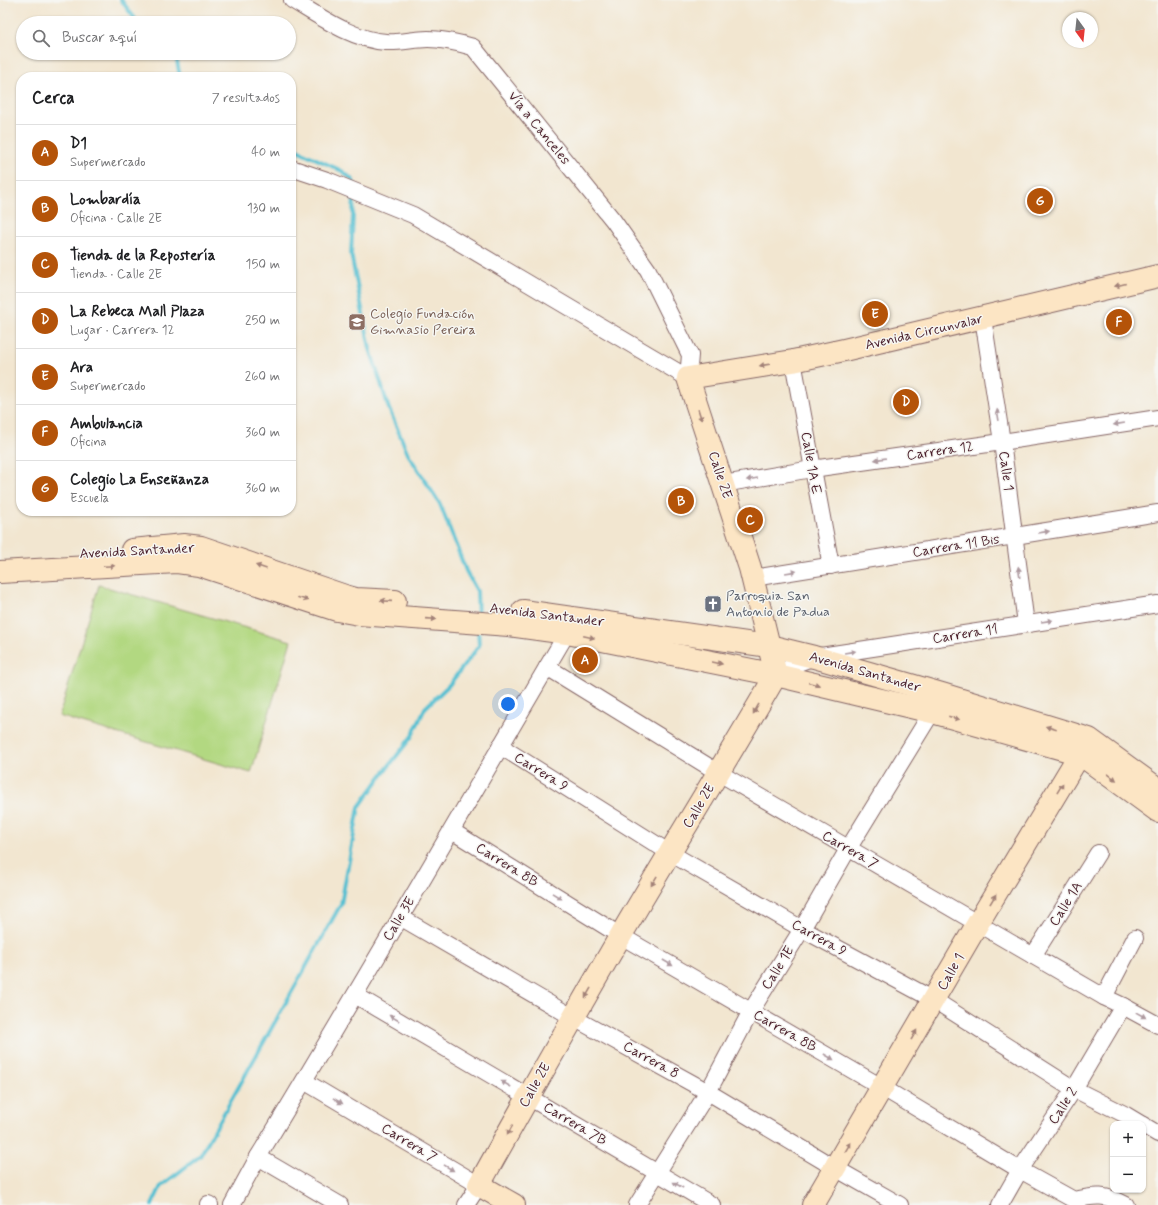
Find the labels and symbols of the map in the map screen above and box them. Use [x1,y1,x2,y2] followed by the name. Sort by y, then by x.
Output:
[1062,12,1098,48] north arrow
[504,88,574,168] street label: Vía a Canceles
[1027,186,1053,216] pin: G
[1114,282,1126,288] one-way arrow
[862,299,888,329] pin: E
[370,305,476,339] place label: Colegio Fundación Gimnasio Pereira
[1106,307,1132,337] pin: F
[863,310,985,354] street label: Avenida Circunvalar
[347,312,367,332] school or university icon: Colegio Fundación Gimnasio Pereira
[759,362,771,368] one-way arrow
[893,387,919,417] pin: D
[697,409,703,421] one-way arrow
[995,409,1001,421] one-way arrow
[1113,421,1126,427] one-way arrow
[797,430,825,496] street label: Calle 1A E
[906,437,974,465] street label: Carrera 12
[704,449,736,501] street label: Calle 2E
[994,450,1018,492] street label: Calle 1
[874,456,886,462] one-way arrow
[745,476,758,482] one-way arrow
[668,486,694,516] pin: B
[737,505,763,535] pin: C
[1038,529,1050,535] one-way arrow
[911,530,1001,562] street label: Carrera 11 Bis
[79,539,195,563] street label: Avenida Santander
[103,562,115,569] one-way arrow
[254,564,266,570] one-way arrow
[1016,566,1022,578] one-way arrow
[785,569,797,575] one-way arrow
[726,587,830,621] place label: Parroquia San Antonio de Padua
[703,594,723,614] church icon: Parroquia San Antonio de Padua
[297,596,309,602] one-way arrow
[380,597,392,604] one-way arrow
[489,599,606,631] street label: Avenida Santander
[425,616,437,623] one-way arrow
[1041,618,1054,624] one-way arrow
[931,620,999,648] street label: Carrera 11
[583,635,595,641] one-way arrow
[572,645,598,675] pin: A
[807,647,923,697] street label: Avenida Santander
[844,649,856,655] one-way arrow
[710,661,723,667] one-way arrow
[807,682,820,688] one-way arrow
[498,694,518,714] your location
[753,703,760,715] one-way arrow
[948,715,960,721] one-way arrow
[1045,725,1057,731] one-way arrow
[511,748,571,796] street label: Carrera 9
[1106,773,1117,781] one-way arrow
[679,780,719,832] street label: Calle 2E
[1057,782,1064,794] one-way arrow
[819,827,882,874] street label: Carrera 7
[472,839,542,891] street label: Carrera 8B
[650,875,657,887] one-way arrow
[1045,878,1087,930] street label: Calle 1A
[552,892,562,900] one-way arrow
[990,893,997,905] one-way arrow
[379,894,419,944] street label: Calle 3E
[788,916,850,961] street label: Carrera 9
[758,943,798,993] street label: Calle 1E
[933,950,969,994] street label: Calle 1
[662,960,674,967] one-way arrow
[585,987,592,999] one-way arrow
[750,1006,820,1056] street label: Carrera 8B
[1135,1012,1147,1019] one-way arrow
[388,1015,400,1022] one-way arrow
[910,1030,917,1041] one-way arrow
[620,1037,682,1083] street label: Carrera 8
[823,1053,835,1060] one-way arrow
[515,1059,555,1111] street label: Calle 2E
[500,1080,512,1087] one-way arrow
[1044,1084,1082,1128] street label: Calle 2
[332,1097,344,1104] one-way arrow
[540,1098,610,1150] street label: Carrera 7B
[378,1119,441,1167] street label: Carrera 7
[506,1124,513,1136] one-way arrow
[844,1141,851,1153] one-way arrow
[443,1164,455,1171] one-way arrow
[673,1182,684,1189] one-way arrow

